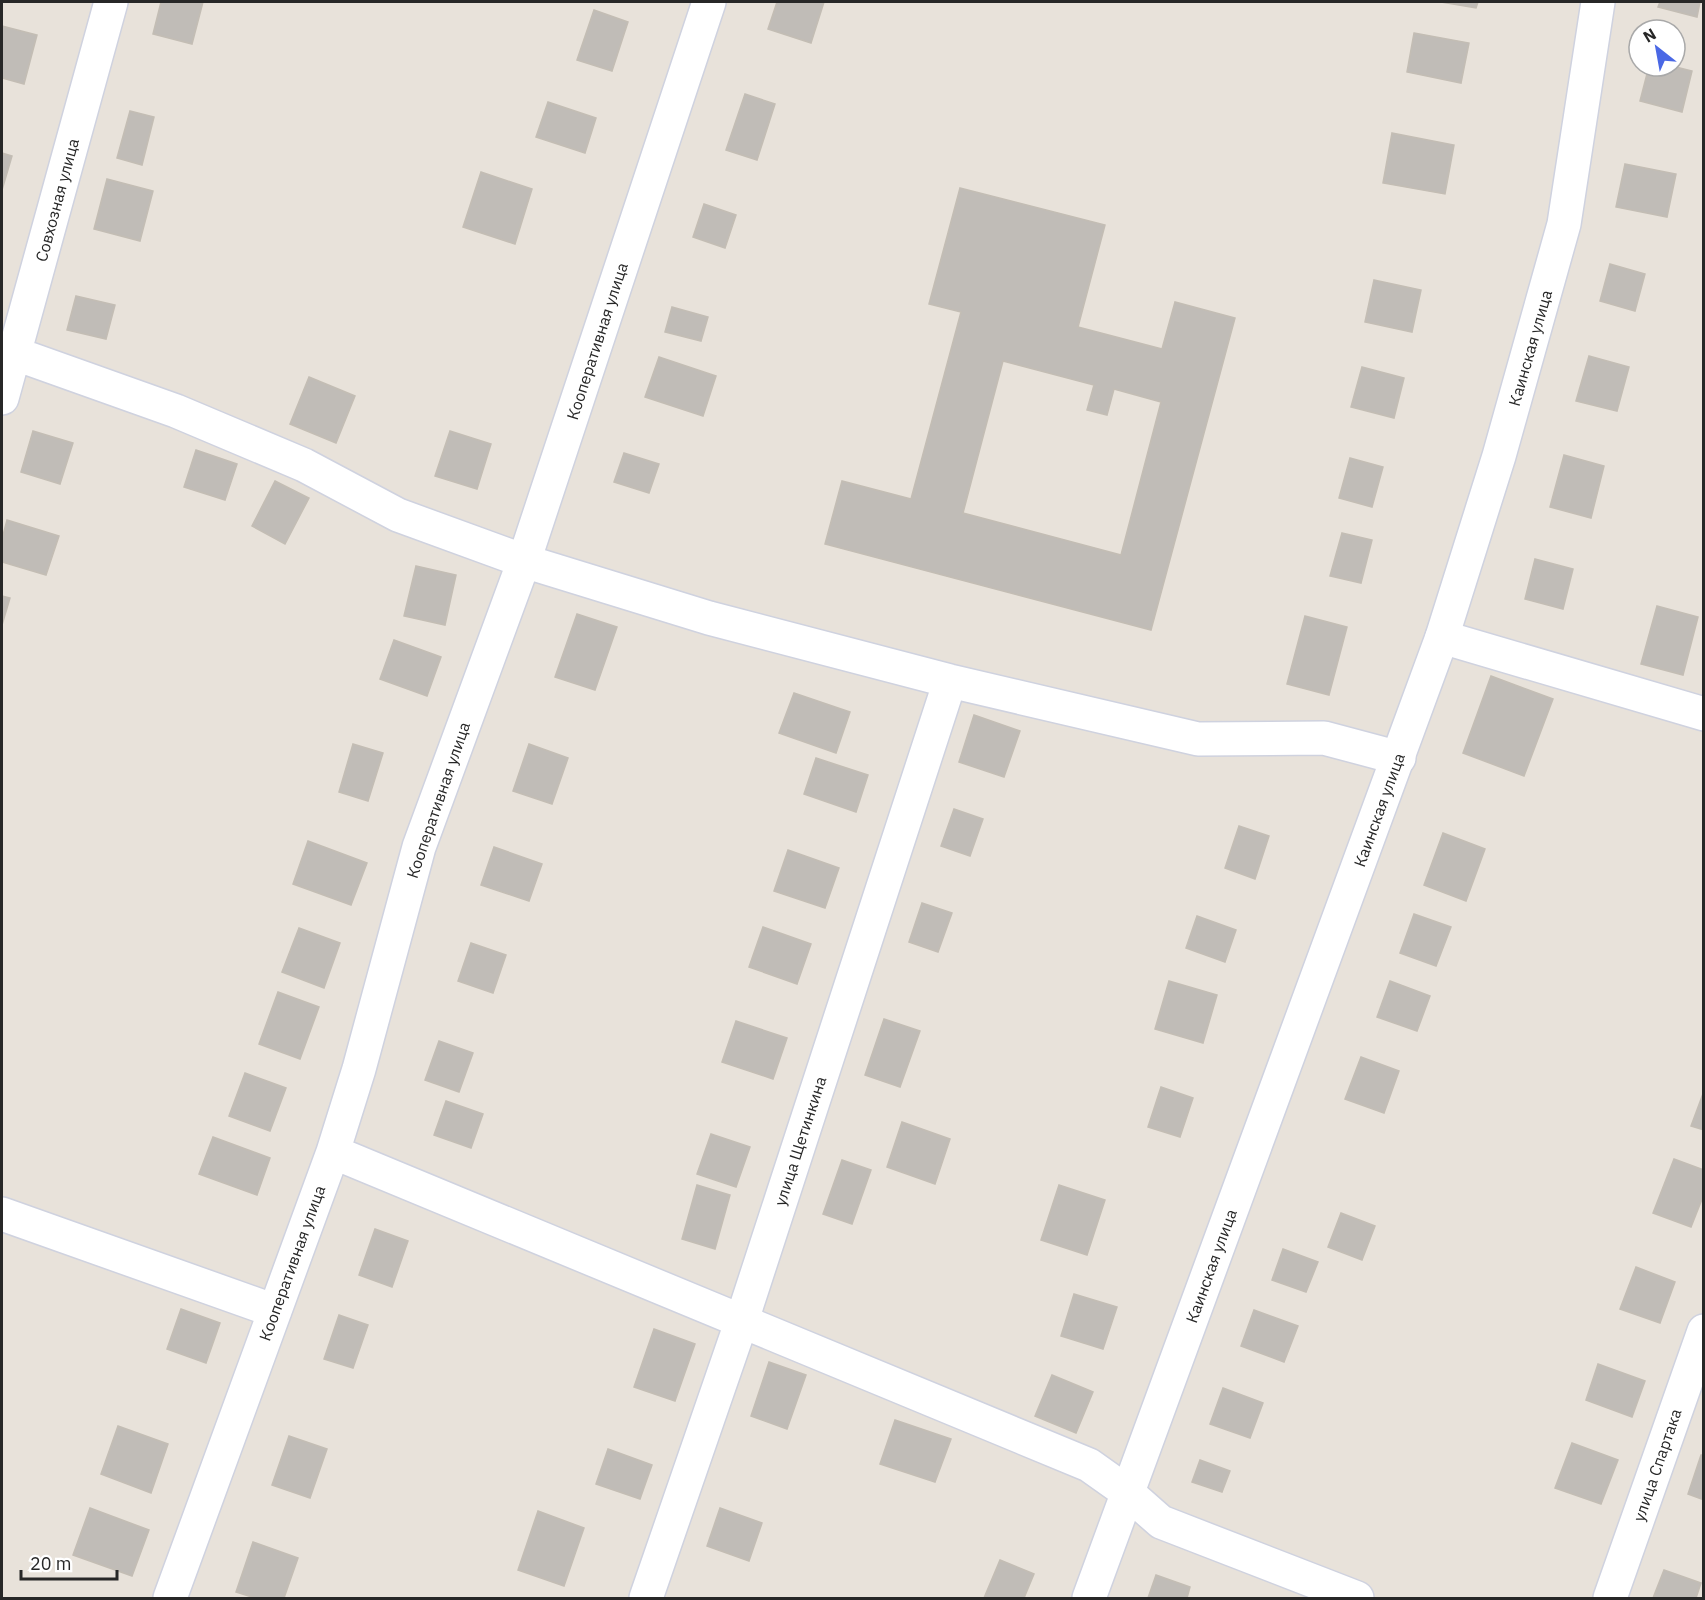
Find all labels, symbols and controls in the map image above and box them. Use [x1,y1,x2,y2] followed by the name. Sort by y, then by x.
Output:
[1627,18,1687,78] north arrow
[1639,24,1659,47] text: N
[31,136,83,264] street label: Совхозная улица
[562,259,632,422] street label: Кооперативная улица
[1504,287,1556,408] street label: Каинская улица
[402,719,474,881] street label: Кооперативная улица
[1349,750,1409,870] street label: Каинская улица
[770,1073,831,1208] street label: улица Щетинкина
[255,1182,330,1344] street label: Кооперативная улица
[1181,1206,1241,1326] street label: Каинская улица
[1628,1406,1686,1524] street label: улица Спартака
[21,1543,117,1581] scale bar
[30,1552,72,1575] text: 20 m

